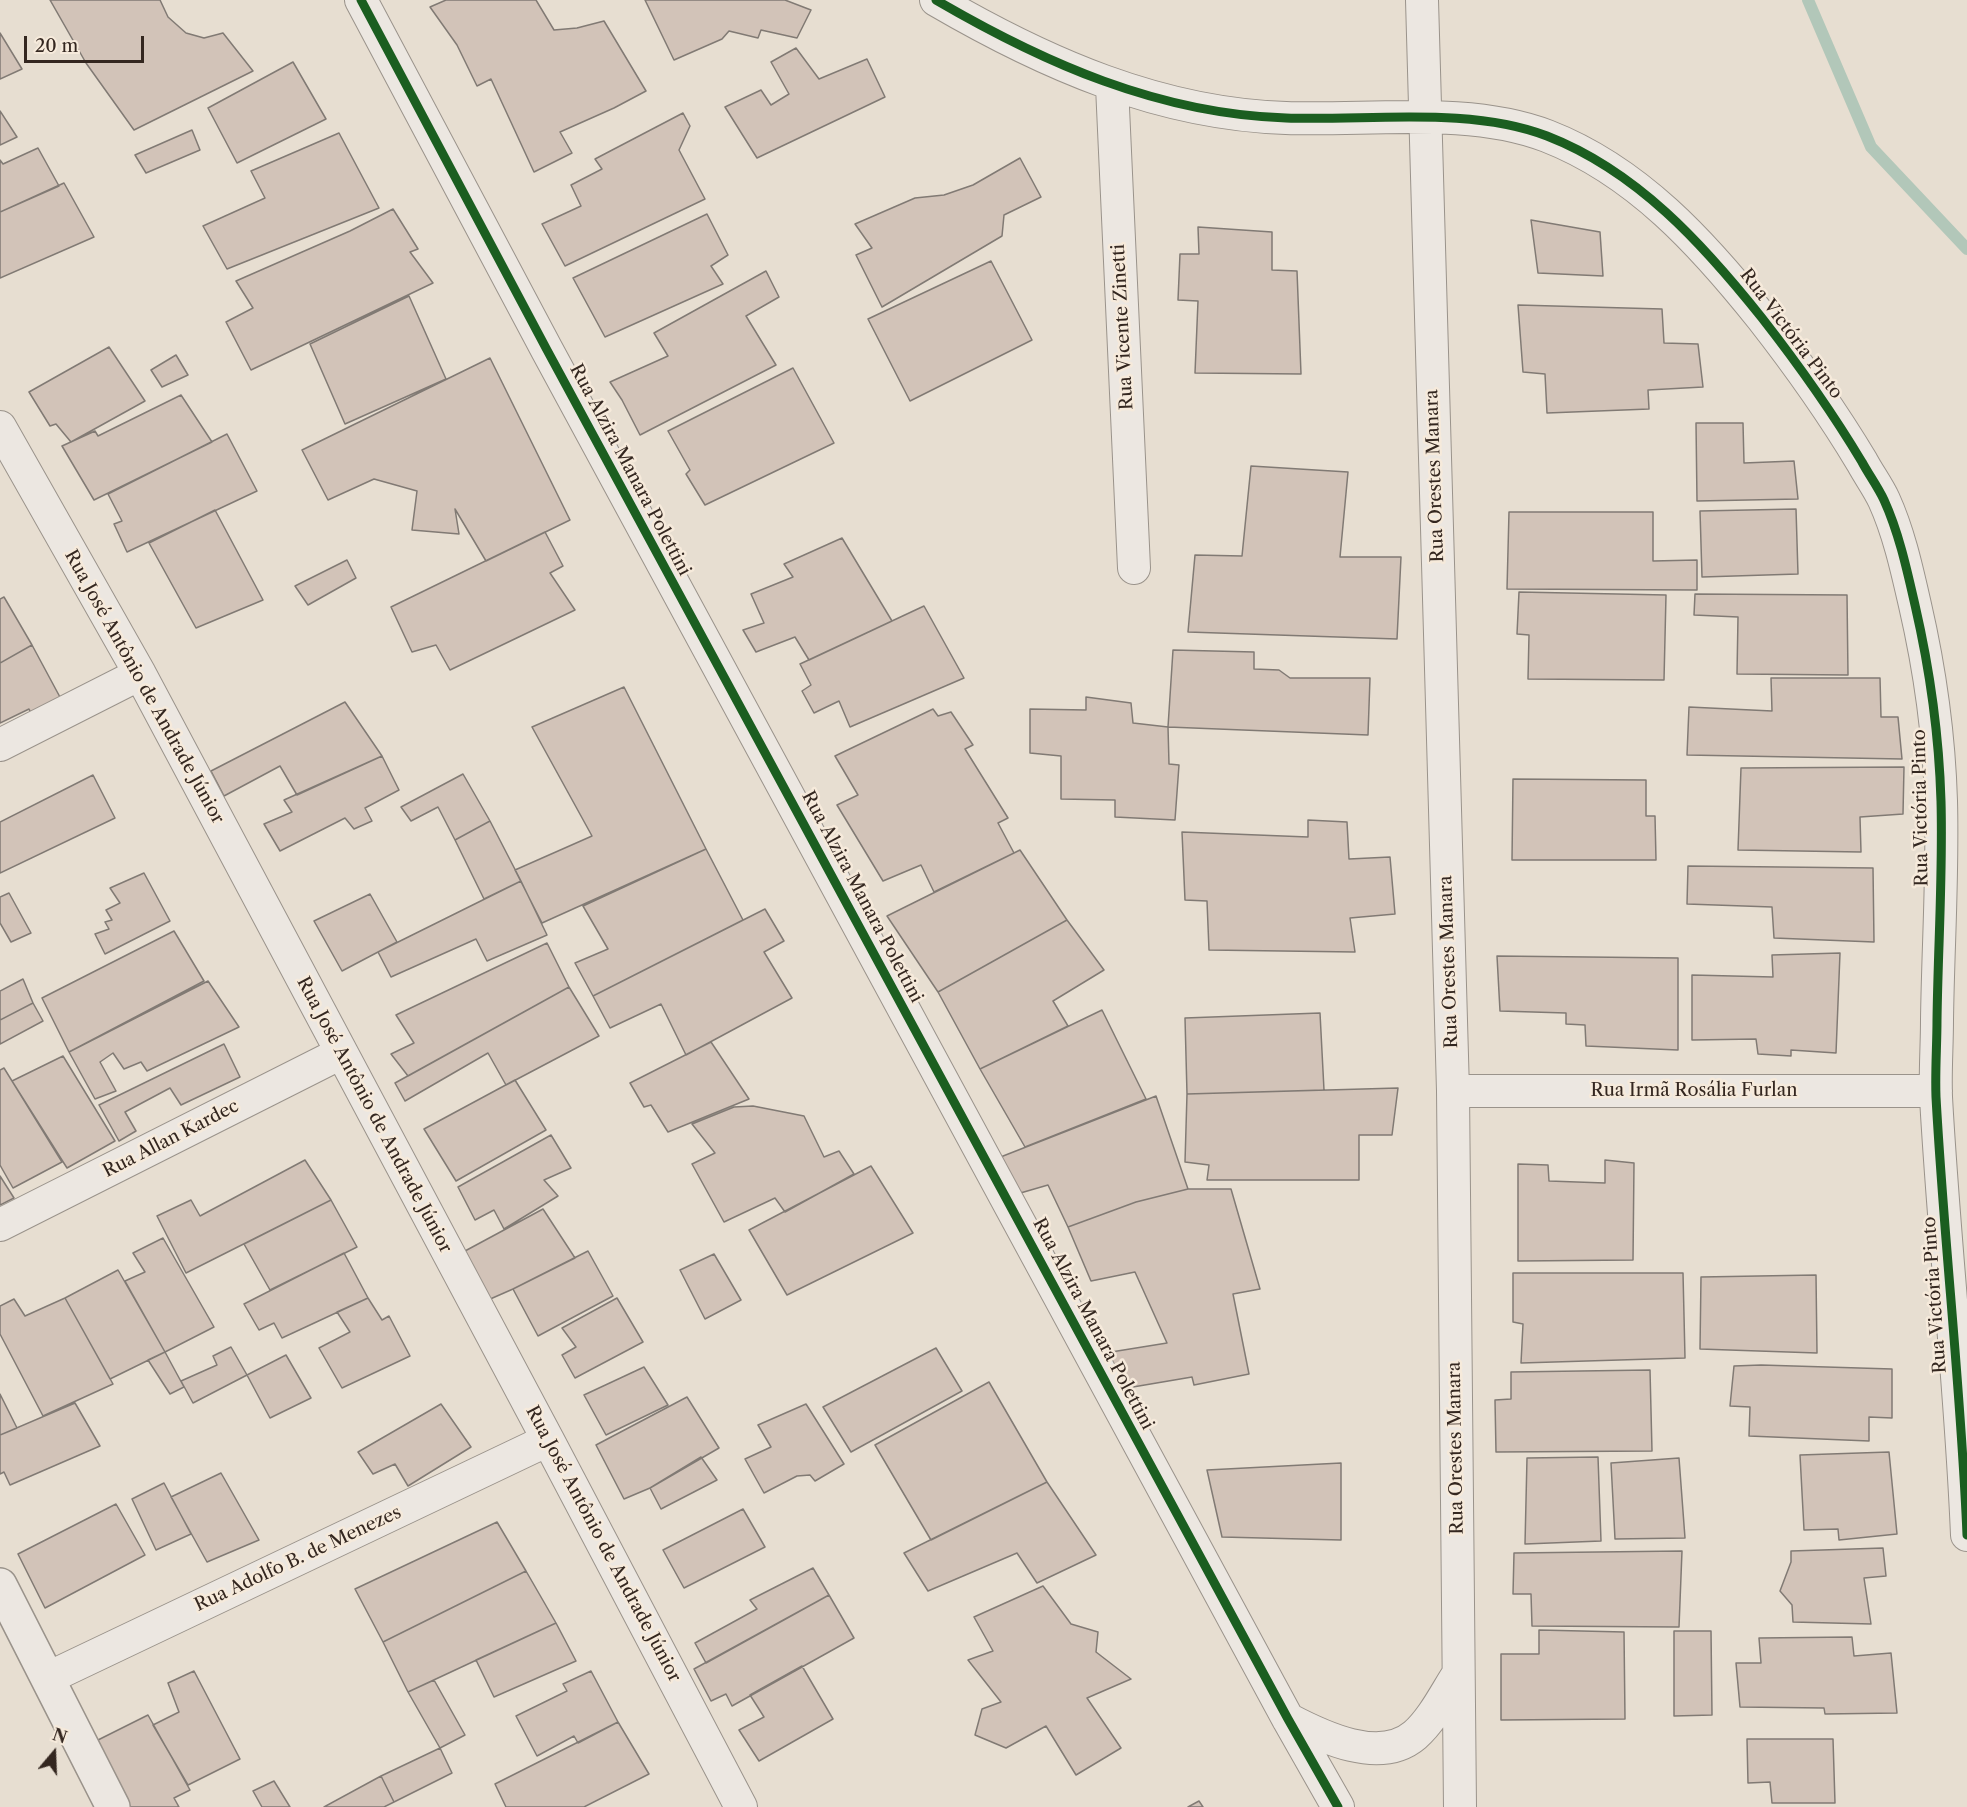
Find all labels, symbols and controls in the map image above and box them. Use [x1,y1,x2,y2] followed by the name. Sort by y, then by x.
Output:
[27,24,147,62] scale bar
[35,35,78,57] text: 20 m
[1108,243,1138,411] street label: Rua Vicente Zinetti
[1735,265,1847,403] street label: Rua Victória Pinto
[565,360,695,580] street label: Rua Alzira Manara Polettini
[1421,389,1449,563] street label: Rua Orestes Manara
[60,546,228,828] street label: Rua José Antônio de Andrade Júnior
[1909,729,1933,887] street label: Rua Victória Pinto
[797,787,927,1007] street label: Rua Alzira Manara Polettini
[1435,875,1463,1049] street label: Rua Orestes Manara
[292,973,456,1257] street label: Rua José Antônio de Andrade Júnior
[1591,1080,1797,1102] street label: Rua Irmã Rosália Furlan
[100,1095,242,1183] street label: Rua Allan Kardec
[1028,1214,1158,1434] street label: Rua Alzira Manara Polettini
[1919,1216,1951,1374] street label: Rua Victória Pinto
[1444,1361,1468,1535] street label: Rua Orestes Manara
[521,1402,685,1686] street label: Rua José Antônio de Andrade Júnior
[191,1502,405,1616] street label: Rua Adolfo B. de Menezes
[24,1723,84,1783] north arrow
[50,1724,70,1748] text: N

